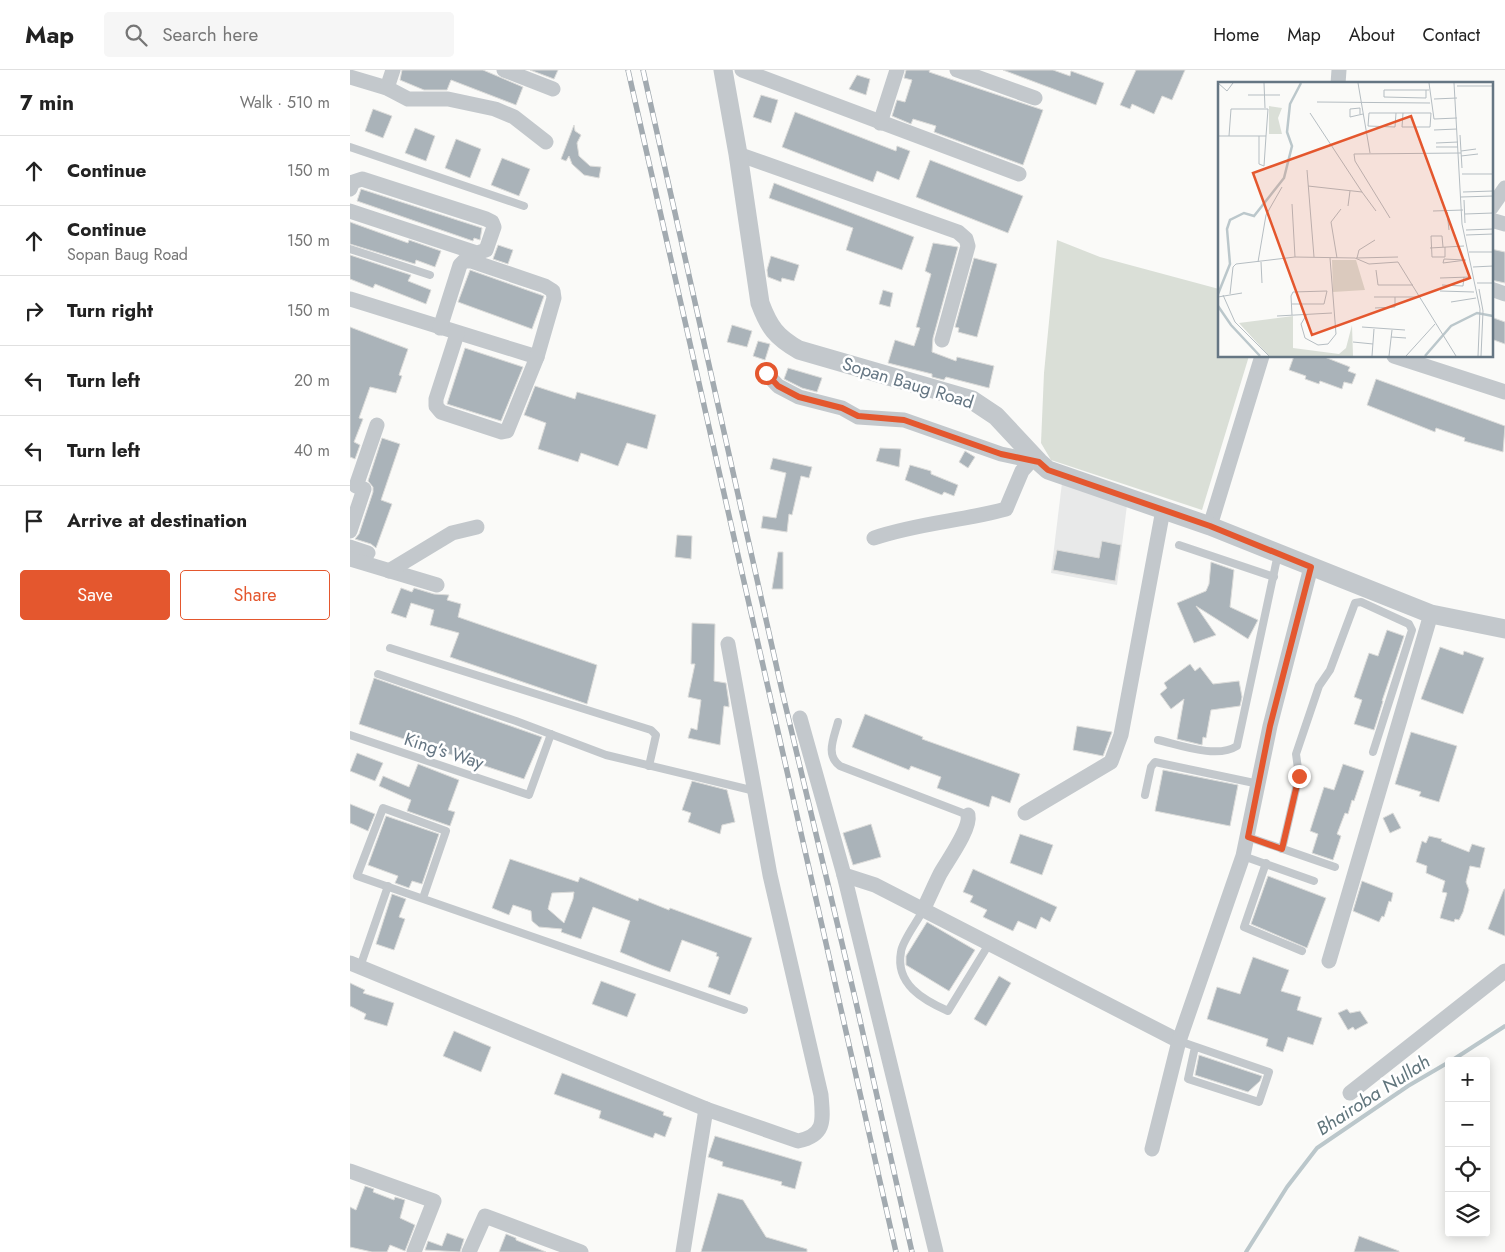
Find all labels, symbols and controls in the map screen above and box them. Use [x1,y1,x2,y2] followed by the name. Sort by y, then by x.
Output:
[104,12,454,57] search box
[25,17,74,52] text: Map
[122,21,150,49] icon: search
[162,21,258,48] text: Search here
[1213,22,1259,48] text: Home
[1287,22,1321,48] text: Map
[1349,22,1394,48] text: About
[1422,22,1480,48] text: Contact
[1218,82,1492,358] inset map
[20,88,74,118] text: 7 min
[240,91,330,114] text: Walk · 510 m
[20,157,48,185] icon: ahead
[67,157,146,184] text: Continue
[287,159,330,182] text: 150 m
[67,216,146,243] text: Continue
[20,227,48,255] icon: ahead
[287,229,330,252] text: 150 m
[67,243,188,266] text: Sopan Baug Road
[20,297,48,325] icon: right
[67,297,153,324] text: Turn right
[287,299,330,322] text: 150 m
[839,351,977,415] street label: Sopan Baug Road
[755,362,778,385] route start
[20,367,48,395] icon: left
[67,367,140,394] text: Turn left
[294,369,330,392] text: 20 m
[20,437,48,465] icon: left
[67,437,140,464] text: Turn left
[294,439,330,462] text: 40 m
[20,507,48,535] icon: arrive
[67,507,247,534] text: Arrive at destination
[20,570,170,620] button: Save
[180,570,330,620] button: Share
[401,726,487,776] street label: King's Way
[1288,765,1311,788] route end
[1311,1048,1435,1142] water label: Bhairoba Nullah
[1445,1057,1490,1237] map controls
[1445,1057,1490,1102] button: +
[1445,1102,1490,1147] button: −
[1445,1147,1490,1192] button: locate
[1445,1192,1490,1237] button: layers

